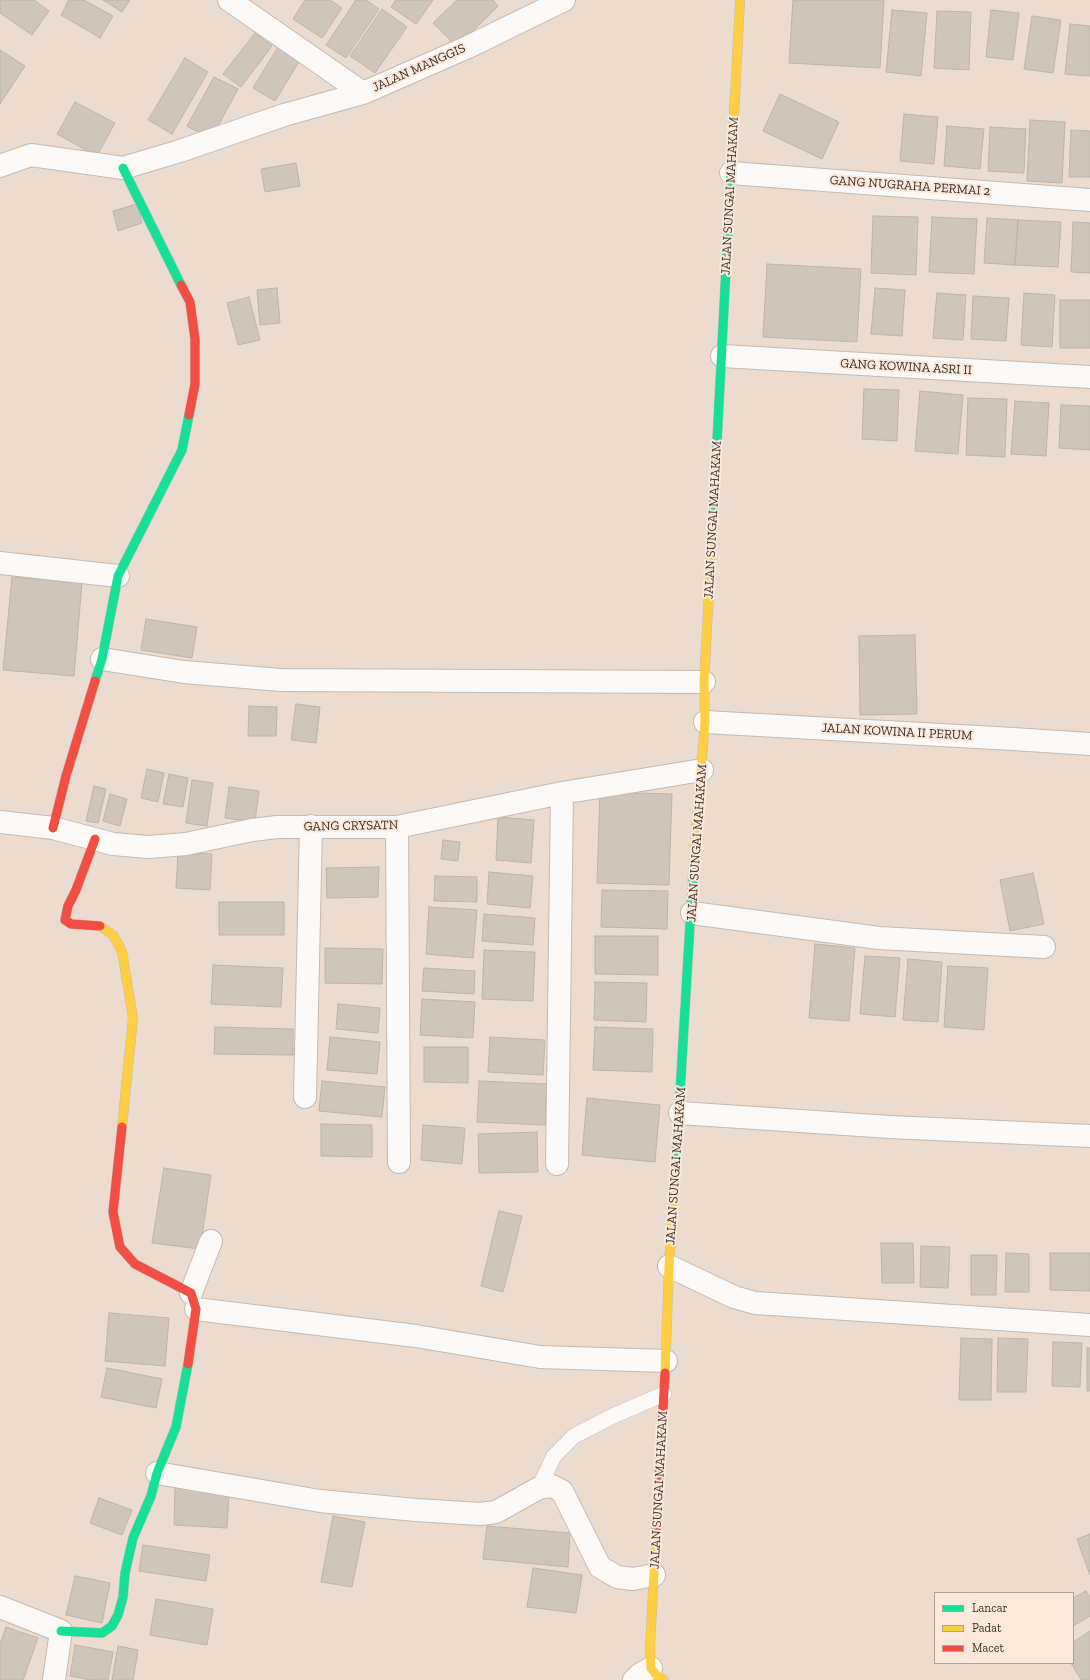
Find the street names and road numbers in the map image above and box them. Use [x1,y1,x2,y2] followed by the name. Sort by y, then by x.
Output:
[370,40,468,96] street label: JALAN MANGGIS
[718,116,742,276] street label: JALAN SUNGAI MAHAKAM
[829,173,991,199] street label: GANG NUGRAHA PERMAI 2
[840,356,972,378] street label: GANG KOWINA ASRI II
[701,440,725,600] street label: JALAN SUNGAI MAHAKAM
[821,720,973,744] street label: JALAN KOWINA II PERUM
[684,763,710,923] street label: JALAN SUNGAI MAHAKAM
[304,817,398,835] street label: GANG CRYSATN
[663,1086,689,1246] street label: JALAN SUNGAI MAHAKAM
[647,1410,671,1570] street label: JALAN SUNGAI MAHAKAM

